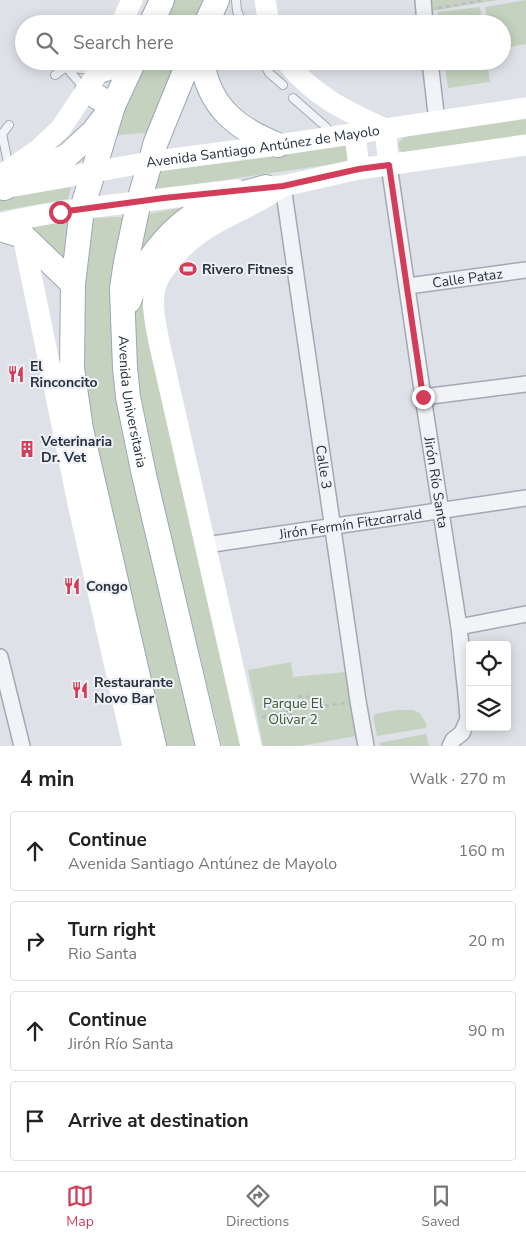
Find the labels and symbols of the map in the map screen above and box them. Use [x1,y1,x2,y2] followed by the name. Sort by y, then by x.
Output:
[145,120,381,172] street label: Avenida Santiago Antúnez de Mayolo
[49,201,72,224] route start
[178,259,198,279] sports icon: Rivero Fitness
[202,260,294,279] place label: Rivero Fitness
[431,264,504,292] street label: Calle Pataz
[114,335,152,470] street label: Avenida Universitaria
[30,357,98,392] place label: El Rinconcito
[6,364,26,384] restaurant icon: El Rinconcito
[412,386,435,409] route end
[40,432,112,467] place label: Veterinaria Dr. Vet
[420,434,453,530] street label: Jirón Río Santa
[17,439,37,459] building icon: Veterinaria Dr. Vet
[311,444,337,490] street label: Calle 3
[277,504,423,544] street label: Jirón Fermín Fitzcarrald
[62,576,82,596] restaurant icon: Congo
[86,577,128,596] place label: Congo
[94,673,173,708] place label: Restaurante Novo Bar
[70,680,90,700] restaurant icon: Restaurante Novo Bar
[263,694,324,729] park label: Parque El Olivar 2

